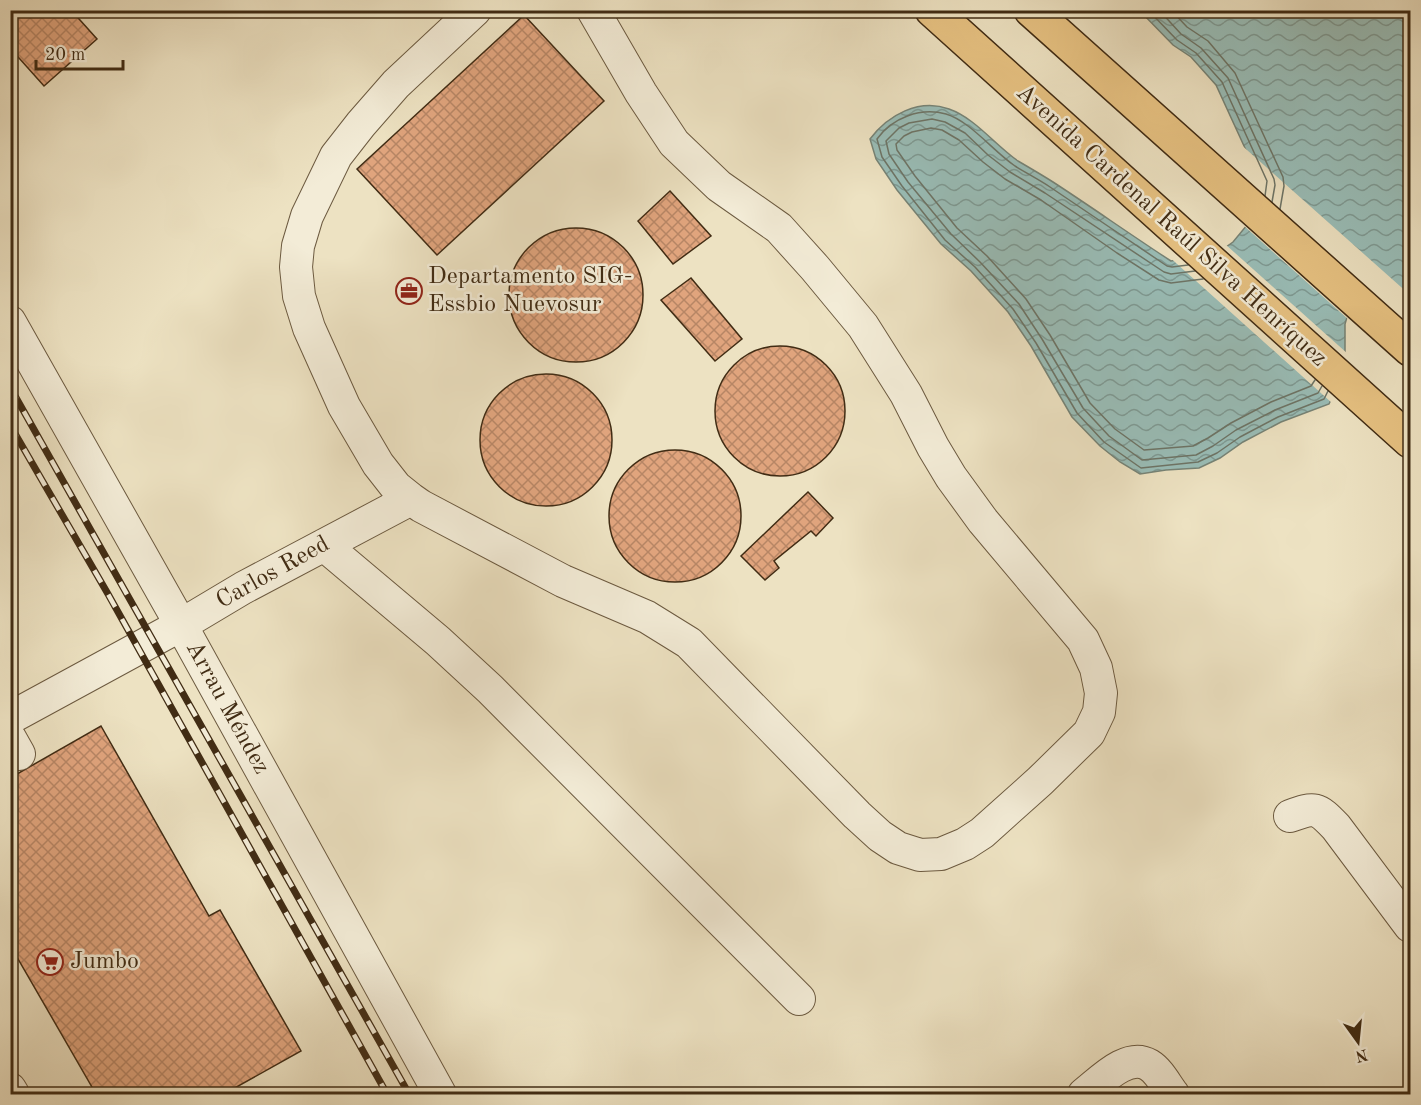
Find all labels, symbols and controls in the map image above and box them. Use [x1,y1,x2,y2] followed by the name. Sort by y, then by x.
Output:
[36,33,123,71] scale bar
[45,46,85,64] text: 20 m
[1011,80,1331,372] street label: Avenida Cardenal Raúl Silva Henríquez
[428,265,633,317] place label: Departamento SIG- Essbio Nuevosur
[394,276,424,306] office icon: Departamento SIG- Essbio Nuevosur
[212,532,334,614] street label: Carlos Reed
[181,638,273,778] street label: Arrau Méndez
[35,947,65,977] supermarket icon: Jumbo
[70,950,139,974] place label: Jumbo
[1328,1012,1388,1072] north arrow
[1353,1045,1369,1064] text: N

